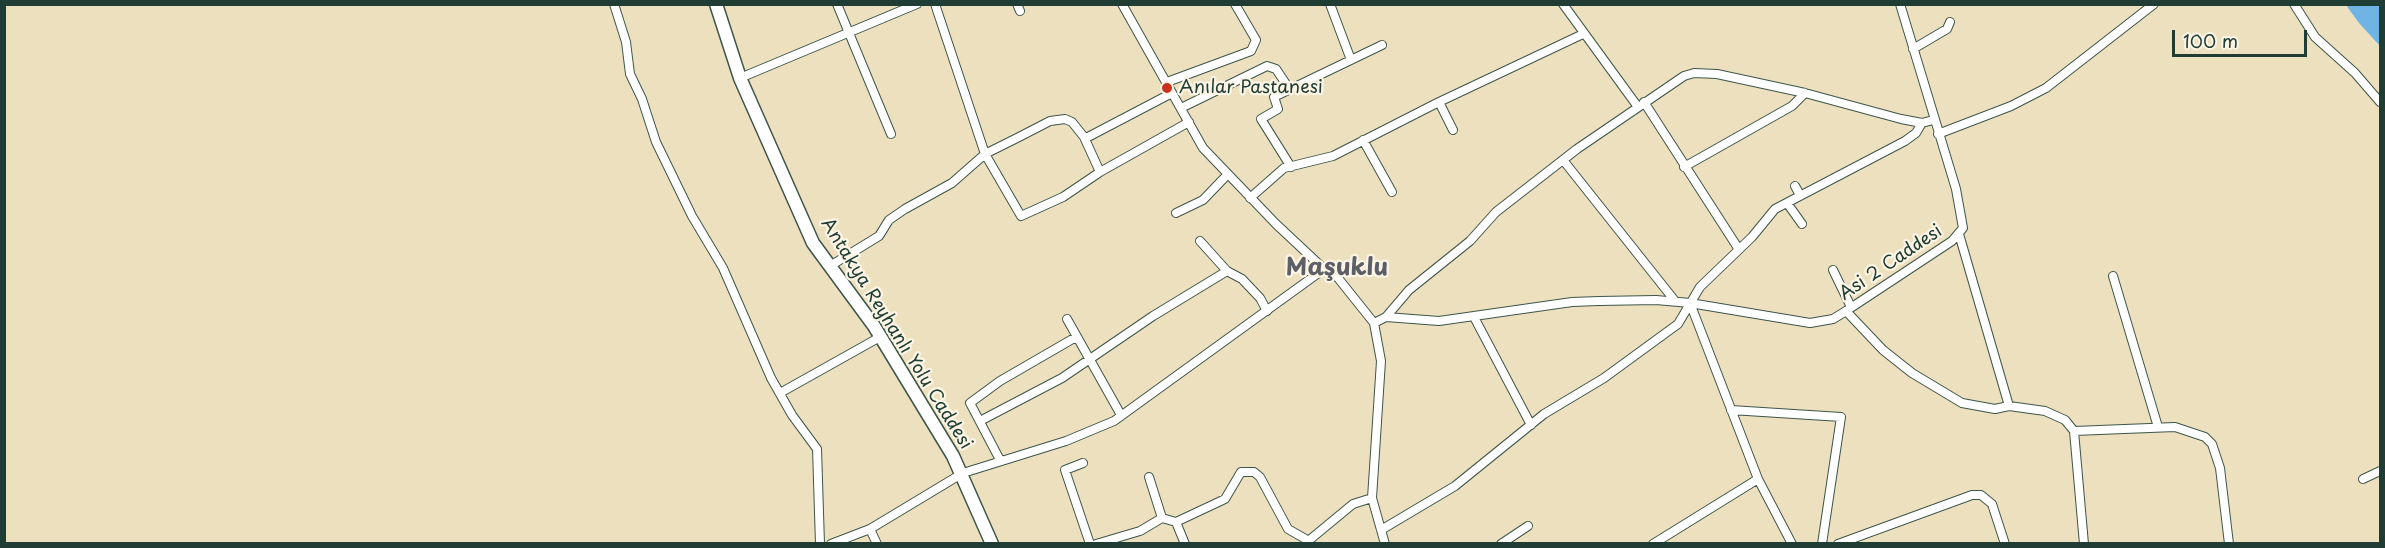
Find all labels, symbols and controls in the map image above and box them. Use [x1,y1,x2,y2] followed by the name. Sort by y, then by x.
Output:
[2175,18,2310,56] scale bar
[2183,27,2238,54] text: 100 m
[1179,77,1323,99] place label: Anılar Pastanesi
[1160,81,1174,95] marker: Anılar Pastanesi
[816,215,976,453] street label: Antakya Reyhanlı Yolu Caddesi
[1835,221,1947,305] street label: Asi 2 Caddesi
[1286,254,1388,282] district label: Maşuklu

